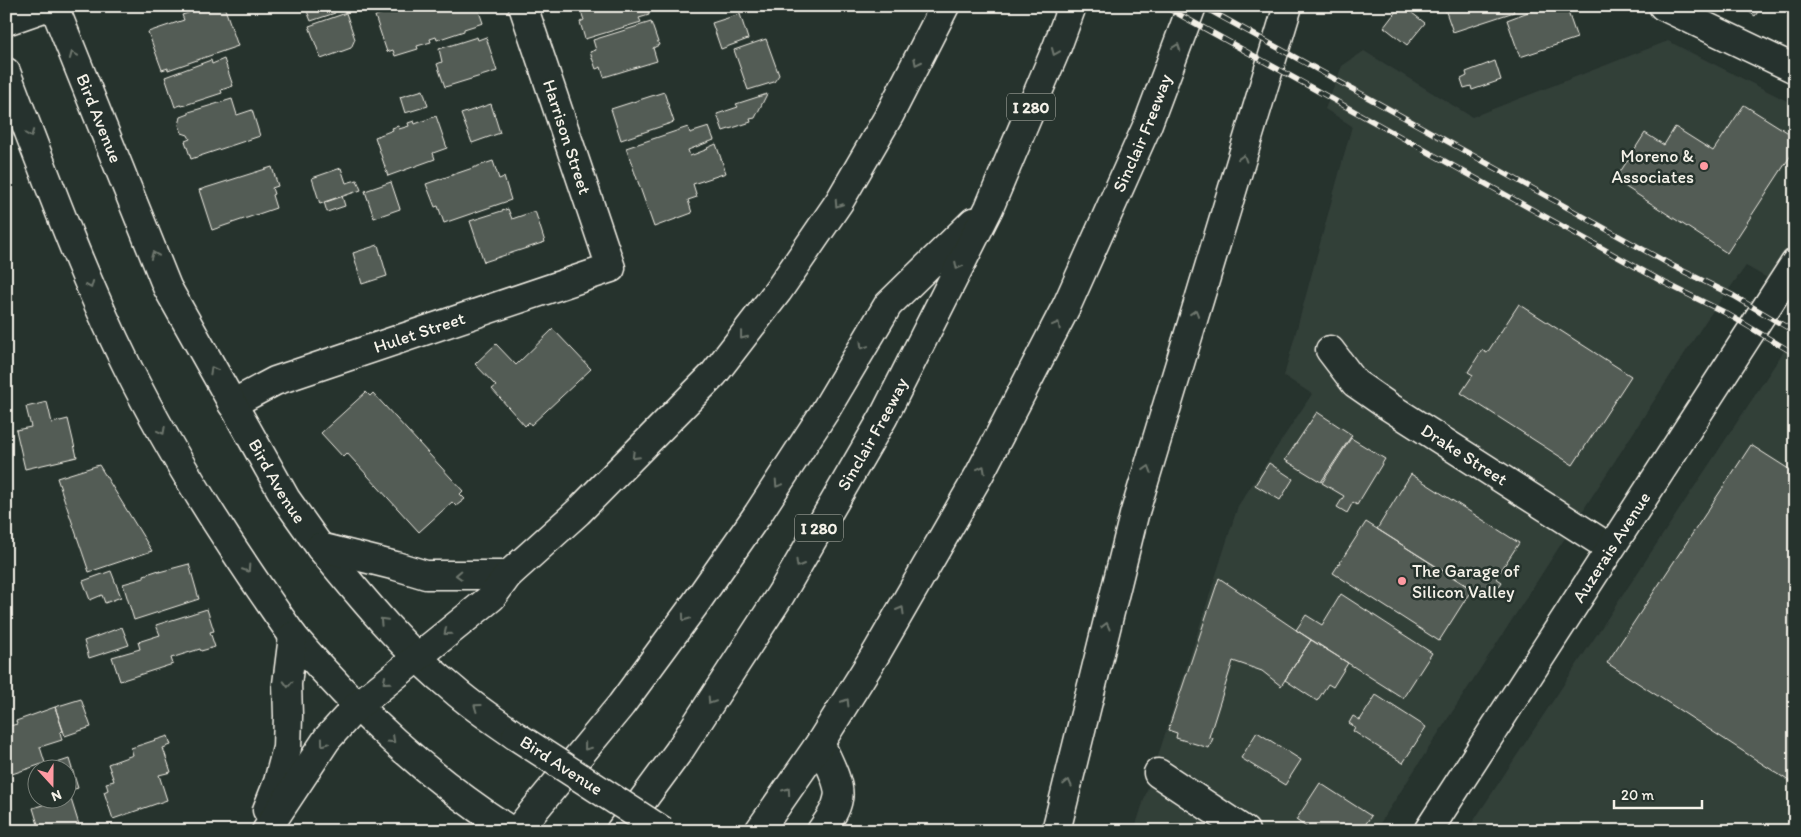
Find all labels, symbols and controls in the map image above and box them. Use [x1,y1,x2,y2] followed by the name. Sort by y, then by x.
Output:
[1171,43,1181,52] one-way arrow
[1050,47,1061,56] one-way arrow
[69,51,80,60] one-way arrow
[913,57,923,66] one-way arrow
[71,70,127,166] street label: Bird Avenue
[1108,70,1177,196] street label: Sinclair Freeway
[538,77,596,198] street label: Harrison Street
[1007,94,1055,120] road number: I 280
[24,129,35,138] one-way arrow
[1611,145,1694,188] place label: Moreno & Associates
[1237,154,1247,163] one-way arrow
[1698,160,1710,172] marker: Moreno & Associates
[834,198,844,207] one-way arrow
[150,251,160,259] one-way arrow
[954,261,964,270] one-way arrow
[84,280,94,289] one-way arrow
[371,307,468,358] street label: Hulet Street
[1190,310,1200,318] one-way arrow
[1051,321,1061,330] one-way arrow
[741,330,749,339] one-way arrow
[860,341,870,350] one-way arrow
[210,367,220,376] one-way arrow
[832,373,913,495] street label: Sinclair Freeway
[1417,419,1512,491] street label: Drake Street
[156,425,166,434] one-way arrow
[244,435,311,528] street label: Bird Avenue
[631,450,640,459] one-way arrow
[976,465,986,474] one-way arrow
[1142,465,1152,473] one-way arrow
[774,479,784,488] one-way arrow
[1568,488,1655,607] street label: Auzerais Avenue
[795,514,843,542] road number: I 280
[795,558,805,567] one-way arrow
[1412,560,1520,603] place label: The Garage of Silicon Valley
[241,563,250,573] one-way arrow
[455,569,463,580] one-way arrow
[1396,575,1408,587] marker: The Garage of Silicon Valley
[895,606,905,615] one-way arrow
[682,612,691,622] one-way arrow
[380,618,389,627] one-way arrow
[1100,621,1111,630] one-way arrow
[444,626,453,634] one-way arrow
[383,676,392,685] one-way arrow
[283,680,293,688] one-way arrow
[708,695,718,704] one-way arrow
[840,698,849,707] one-way arrow
[473,704,482,713] one-way arrow
[516,730,607,800] street label: Bird Avenue
[387,734,396,743] one-way arrow
[322,737,330,746] one-way arrow
[583,742,592,751] one-way arrow
[28,760,78,810] north arrow
[1614,777,1701,809] scale bar
[1062,780,1072,788] one-way arrow
[49,786,64,805] text: N
[1621,786,1655,804] text: 20 m
[781,787,790,797] one-way arrow

